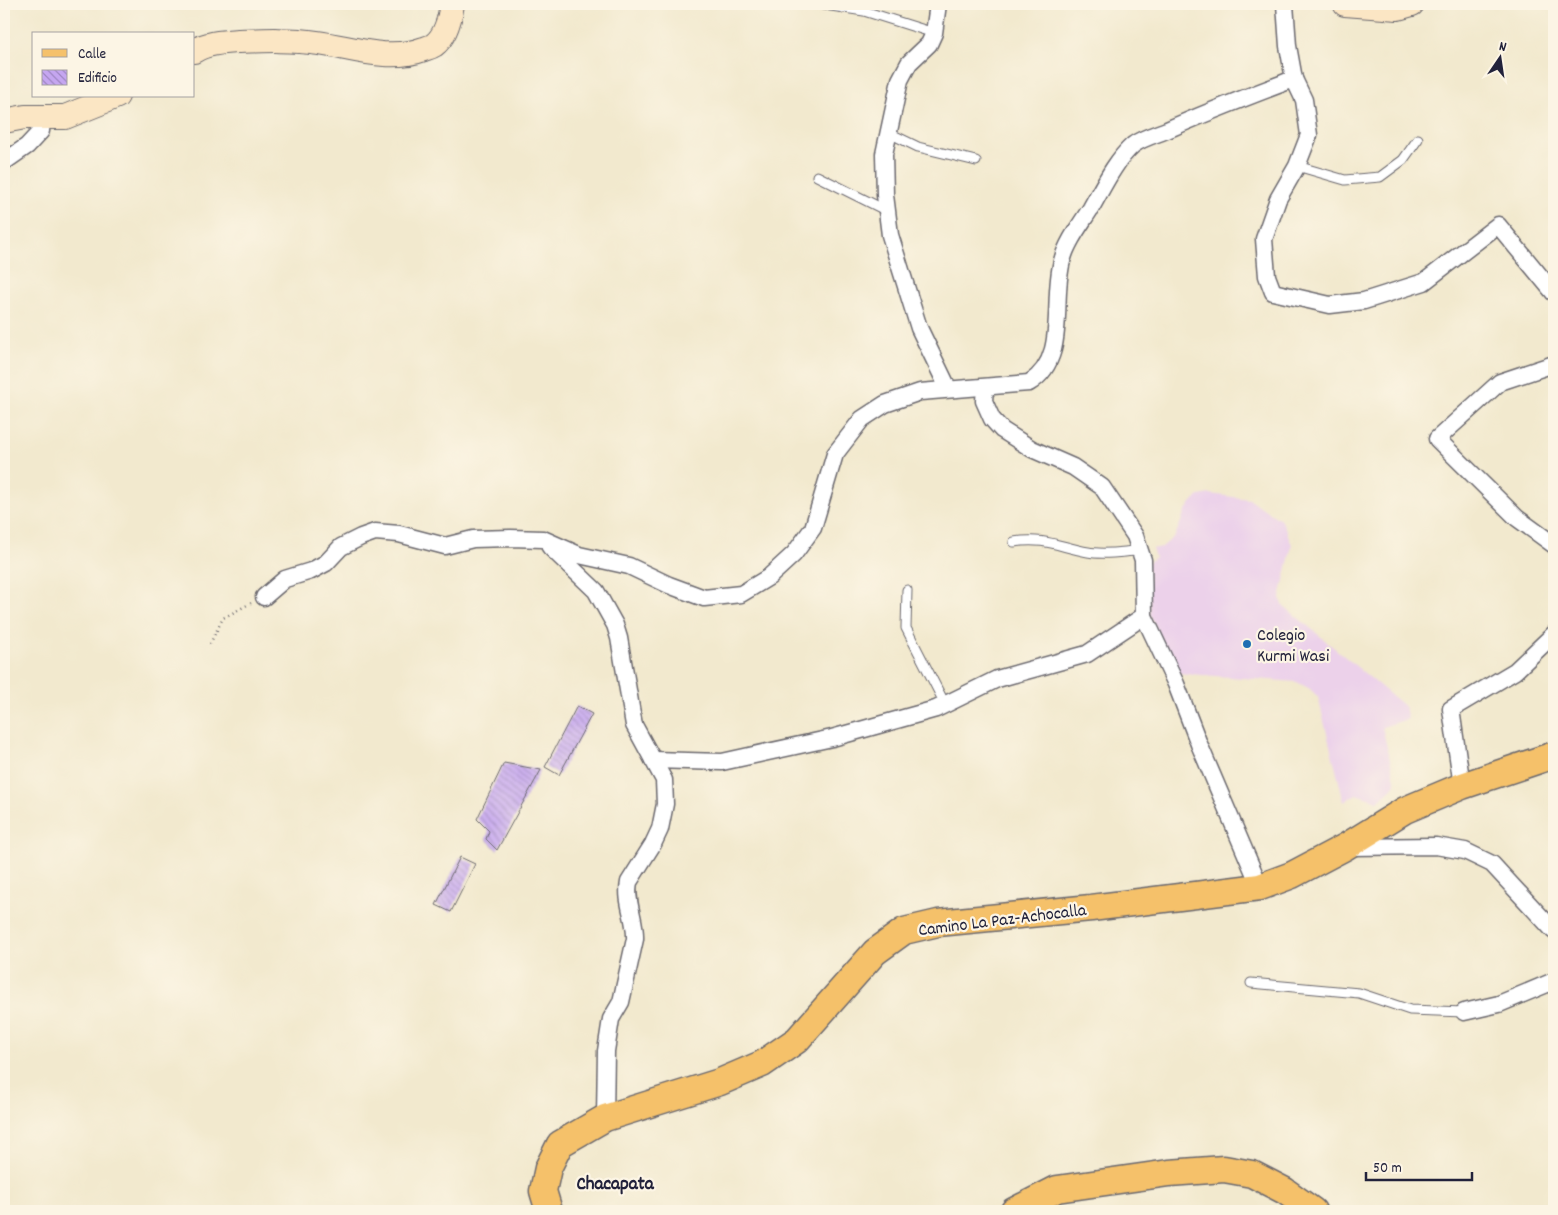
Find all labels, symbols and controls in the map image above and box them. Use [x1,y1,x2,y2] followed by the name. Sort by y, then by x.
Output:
[32,32,195,98] legend
[1476,32,1526,82] north arrow
[1497,37,1508,58] text: N
[78,44,107,66] text: Calle
[78,68,117,90] text: Edificio
[1257,624,1329,670] place label: Colegio Kurmi Wasi
[1241,638,1253,650] marker: Colegio Kurmi Wasi
[917,899,1088,944] street label: Camino La Paz-Achocalla
[1366,1150,1472,1182] scale bar
[1373,1158,1402,1180] text: 50 m
[576,1172,655,1199] district label: Chacapata

